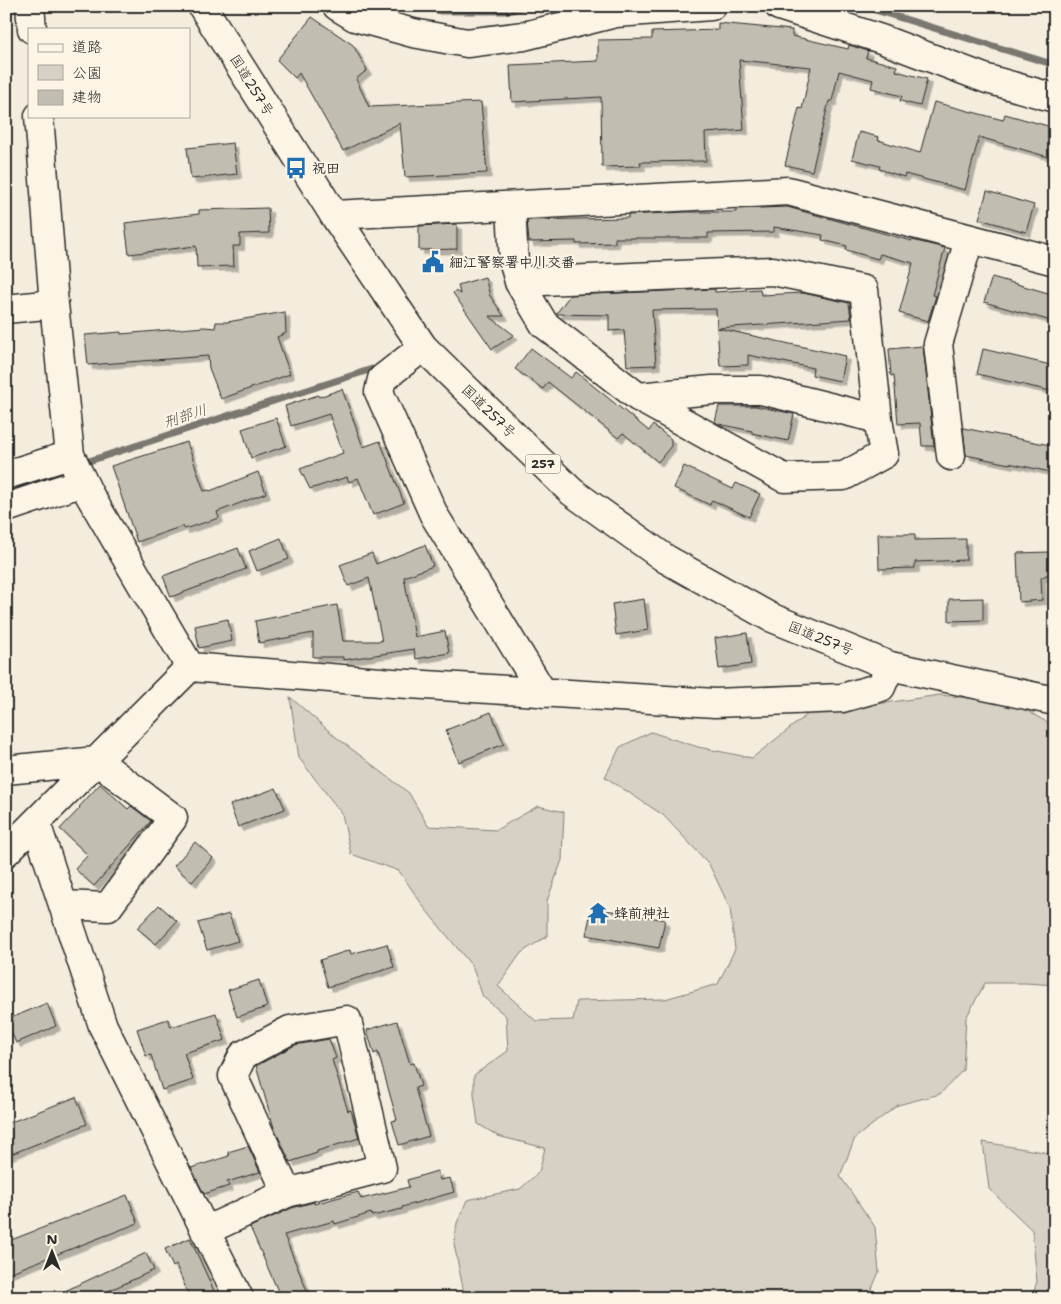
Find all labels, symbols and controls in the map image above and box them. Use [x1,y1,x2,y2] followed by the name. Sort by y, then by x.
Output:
[28,28,190,118] legend
[72,37,102,57] text: 道路
[226,51,278,119] street label: 国道257号
[72,63,102,83] text: 公園
[72,87,102,107] text: 建物
[283,155,309,181] bus stop icon: 祝田
[312,159,340,177] place label: 祝田
[420,249,446,275] public building icon: 細江警察署中川交番
[449,253,575,271] place label: 細江警察署中川交番
[458,380,520,442] street label: 国道257号
[161,400,209,432] water label: 刑部川
[526,454,560,474] road number: 257
[786,617,856,659] street label: 国道257号
[585,900,611,926] temple icon: 蜂前神社
[614,904,670,922] place label: 蜂前神社
[28,1226,78,1276] north arrow
[46,1230,58,1248] text: N

